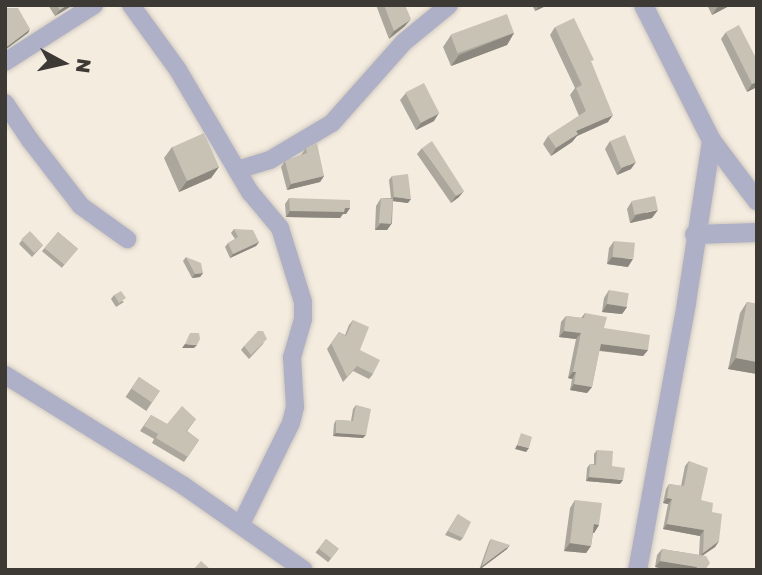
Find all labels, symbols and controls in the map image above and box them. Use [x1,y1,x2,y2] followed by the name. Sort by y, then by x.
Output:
[28,28,98,98] north arrow
[72,57,97,75] text: N

